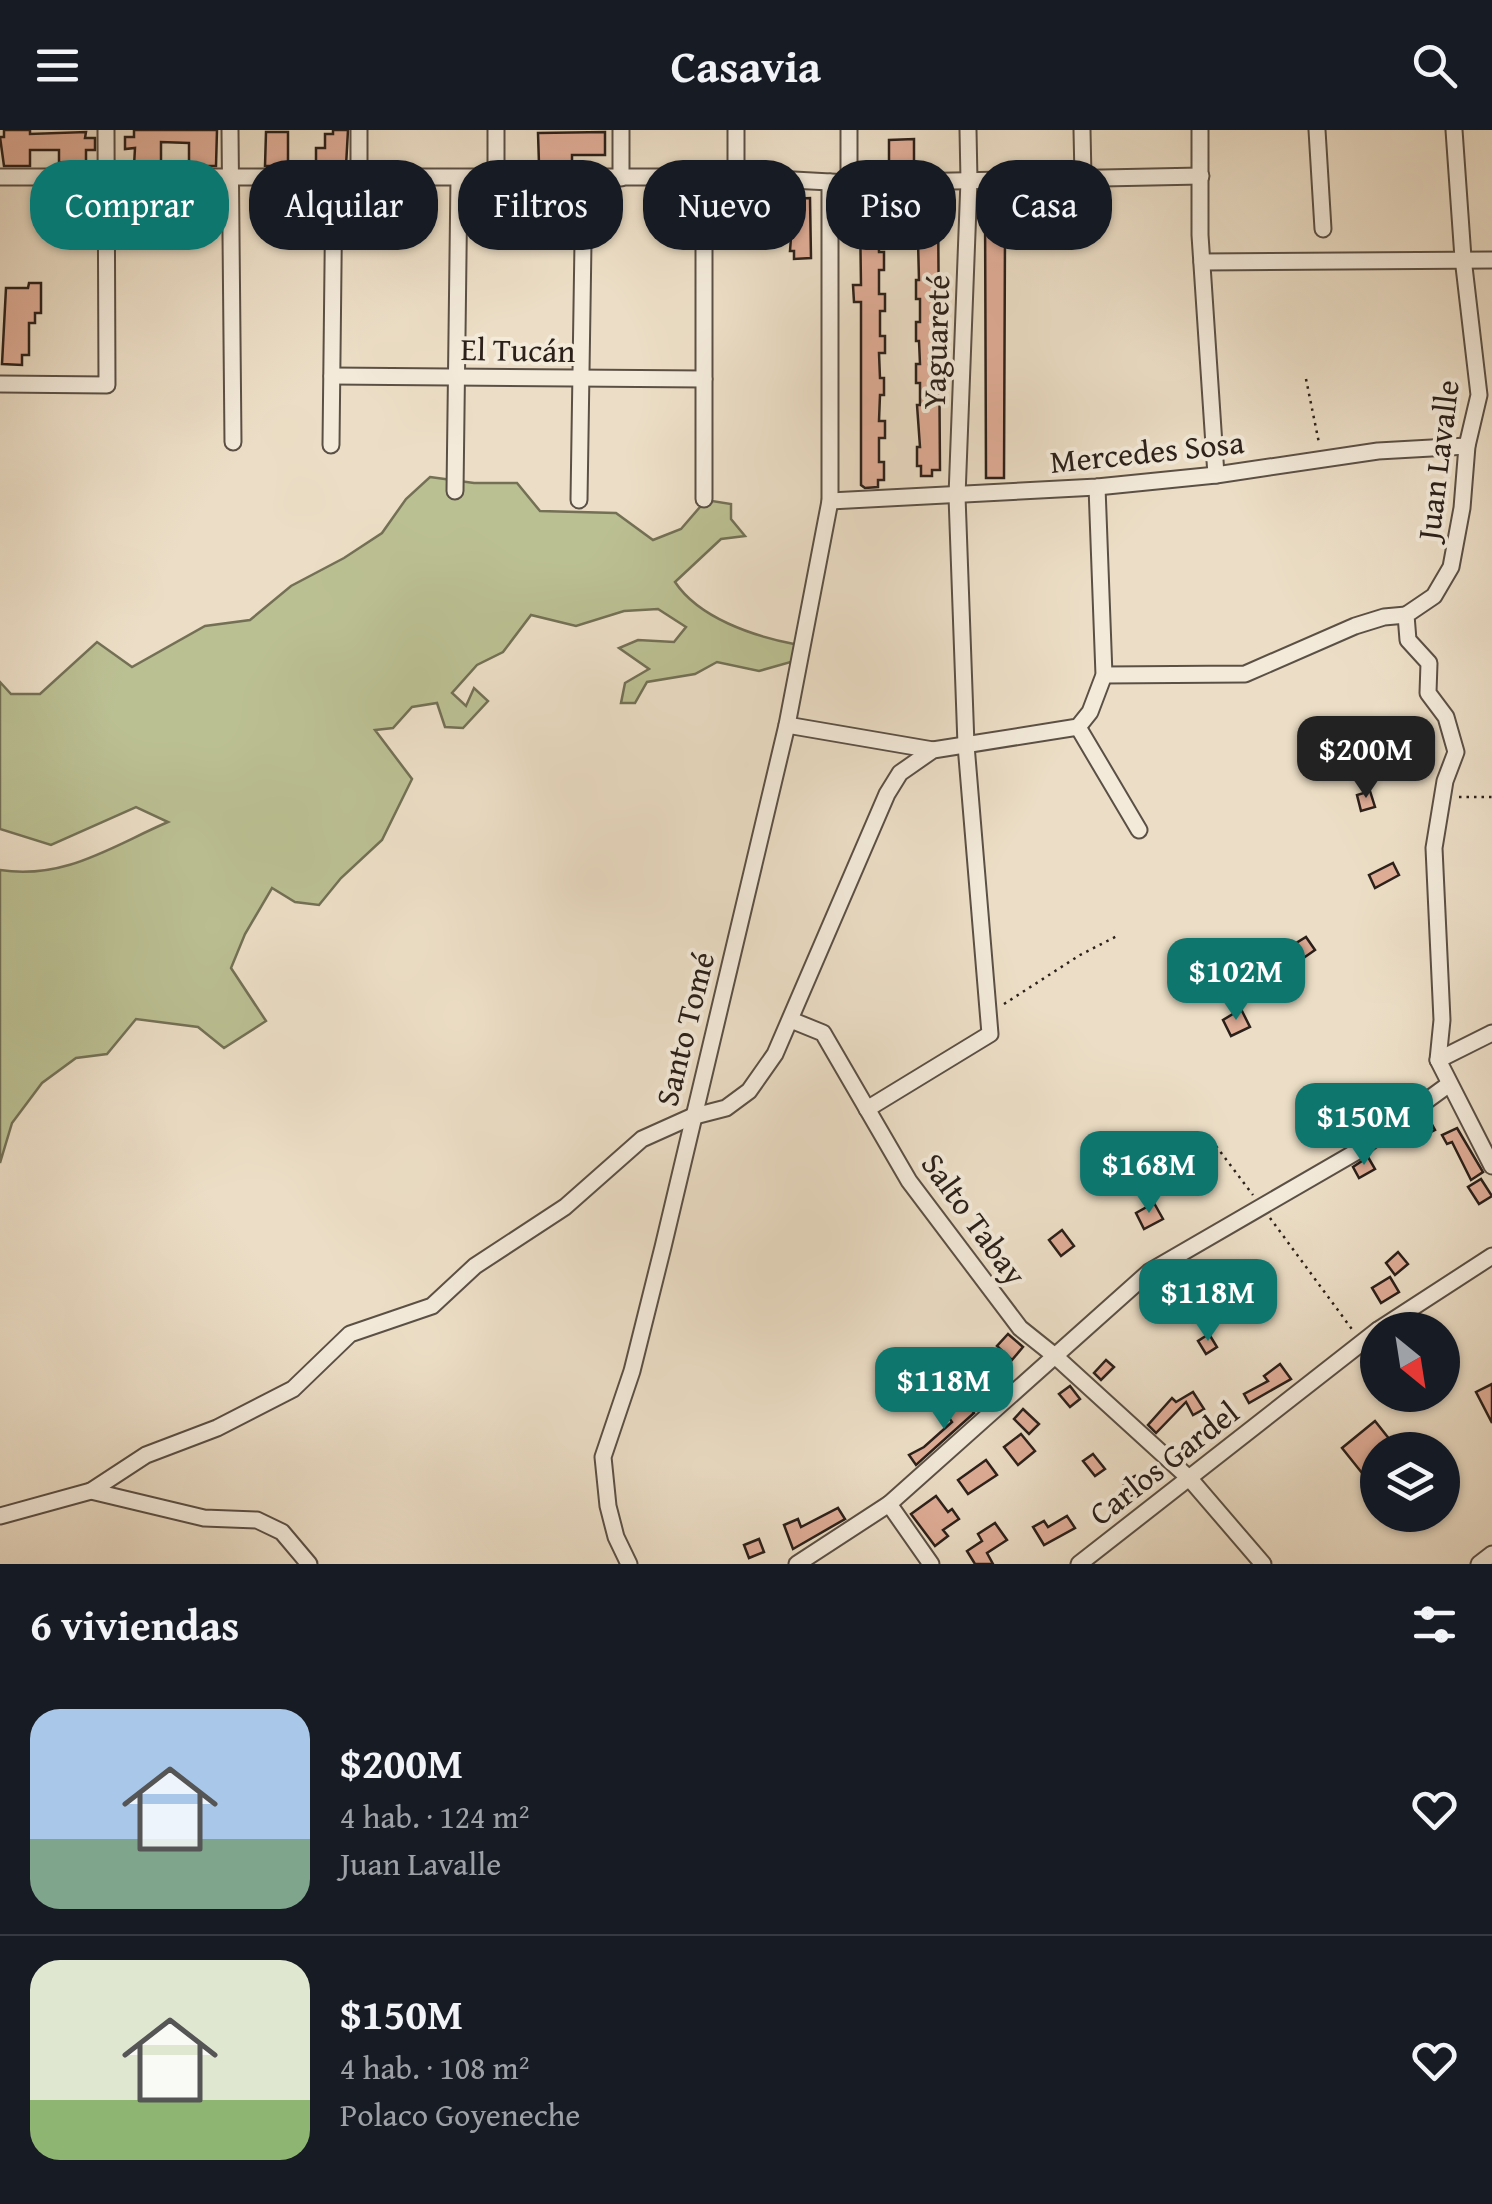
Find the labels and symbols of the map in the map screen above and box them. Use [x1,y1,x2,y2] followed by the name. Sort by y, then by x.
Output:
[910,274,961,410] street label: Yaguareté
[460,325,576,374] street label: El Tucán
[1404,377,1471,547] street label: Juan Lavalle
[1048,418,1246,485] street label: Mercedes Sosa
[1296,716,1436,801] pin: $200M
[1166,938,1306,1023] pin: $102M
[643,947,726,1111] street label: Santo Tomé
[1294,1083,1434,1168] pin: $150M
[1079,1131,1219,1216] pin: $168M
[910,1143,1039,1295] street label: Salto Tabay
[1138,1259,1278,1344] pin: $118M
[1360,1312,1460,1412] north arrow
[874,1347,1014,1432] pin: $118M
[1079,1389,1249,1536] street label: Carlos Gardel

